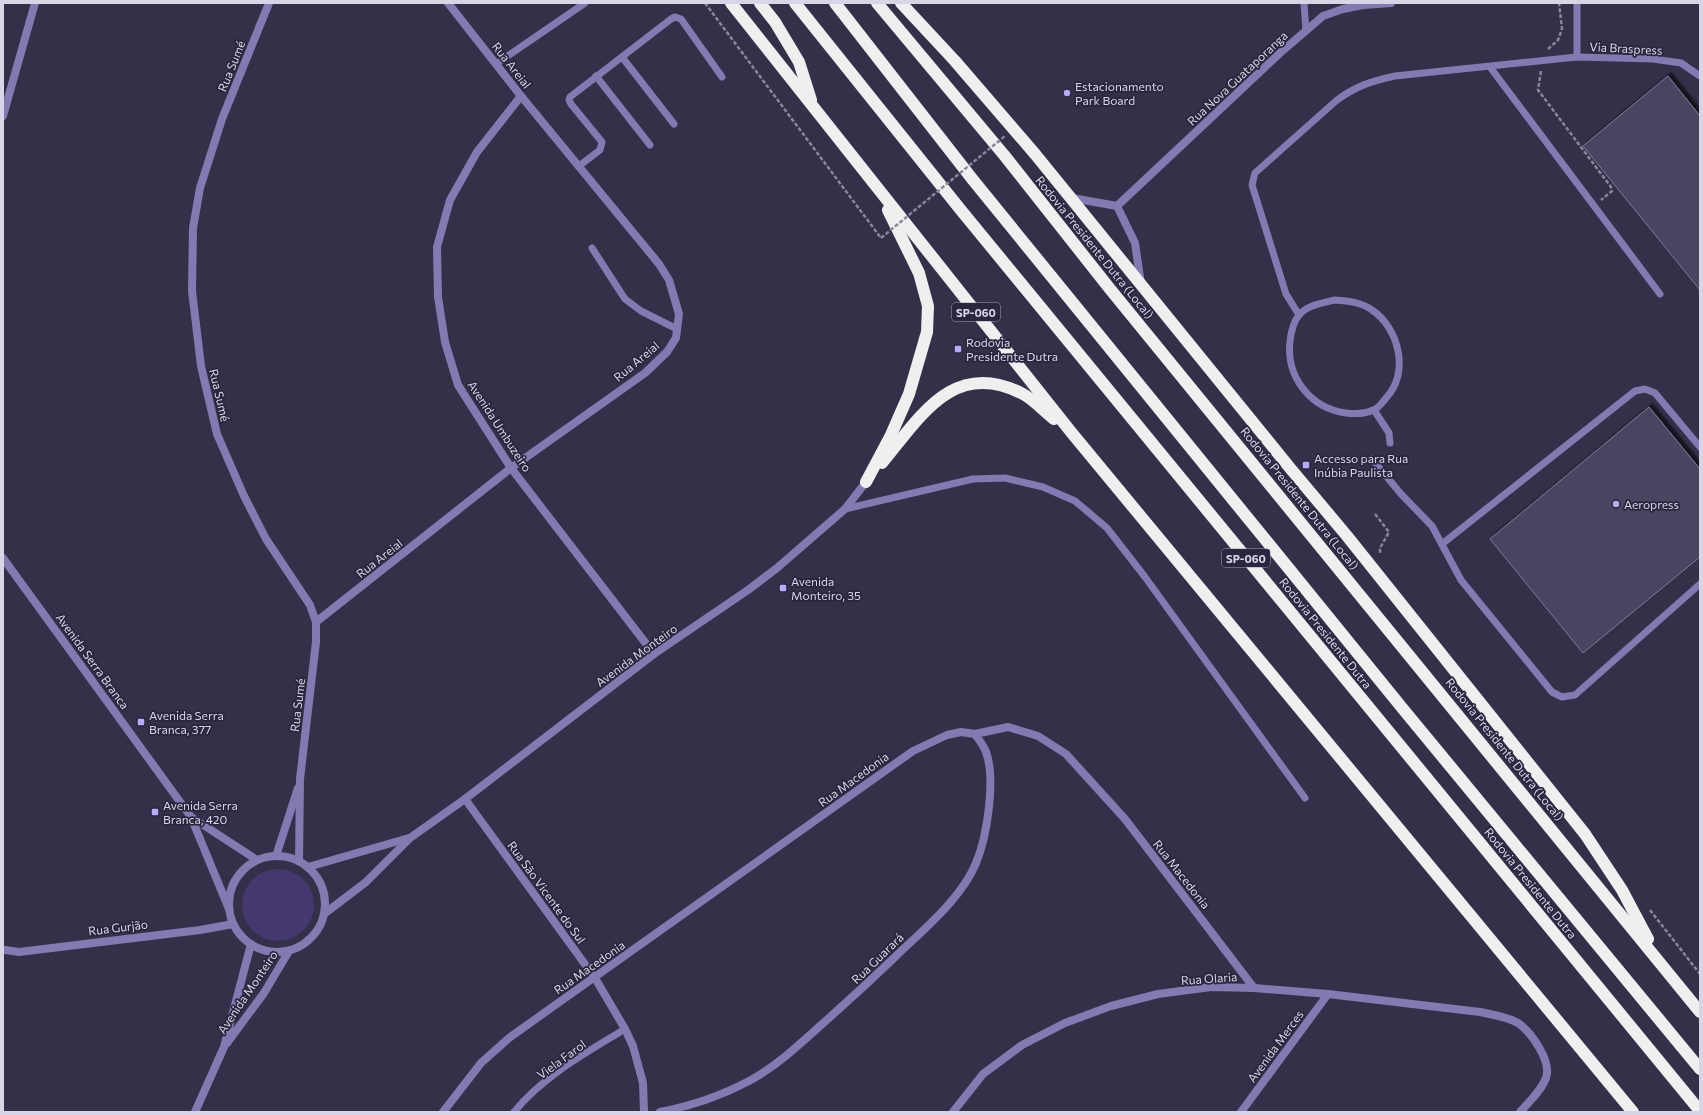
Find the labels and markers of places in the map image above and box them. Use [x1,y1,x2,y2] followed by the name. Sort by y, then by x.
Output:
[1075,79,1164,107] place label: Estacionamento Park Board
[1062,88,1072,98] marker: Estacionamento Park Board
[966,335,1058,363] place label: Rodovia Presidente Dutra
[953,344,963,354] marker: Rodovia Presidente Dutra
[1314,451,1408,479] place label: Accesso para Rua Inúbia Paulista
[1301,460,1311,470] marker: Accesso para Rua Inúbia Paulista
[1624,497,1679,511] place label: Aeropress
[1611,499,1621,509] marker: Aeropress
[791,574,861,602] place label: Avenida Monteiro, 35
[778,583,788,593] marker: Avenida Monteiro, 35
[149,708,224,736] place label: Avenida Serra Branca, 377
[136,717,146,727] marker: Avenida Serra Branca, 377
[163,798,238,826] place label: Avenida Serra Branca, 420
[150,807,160,817] marker: Avenida Serra Branca, 420

